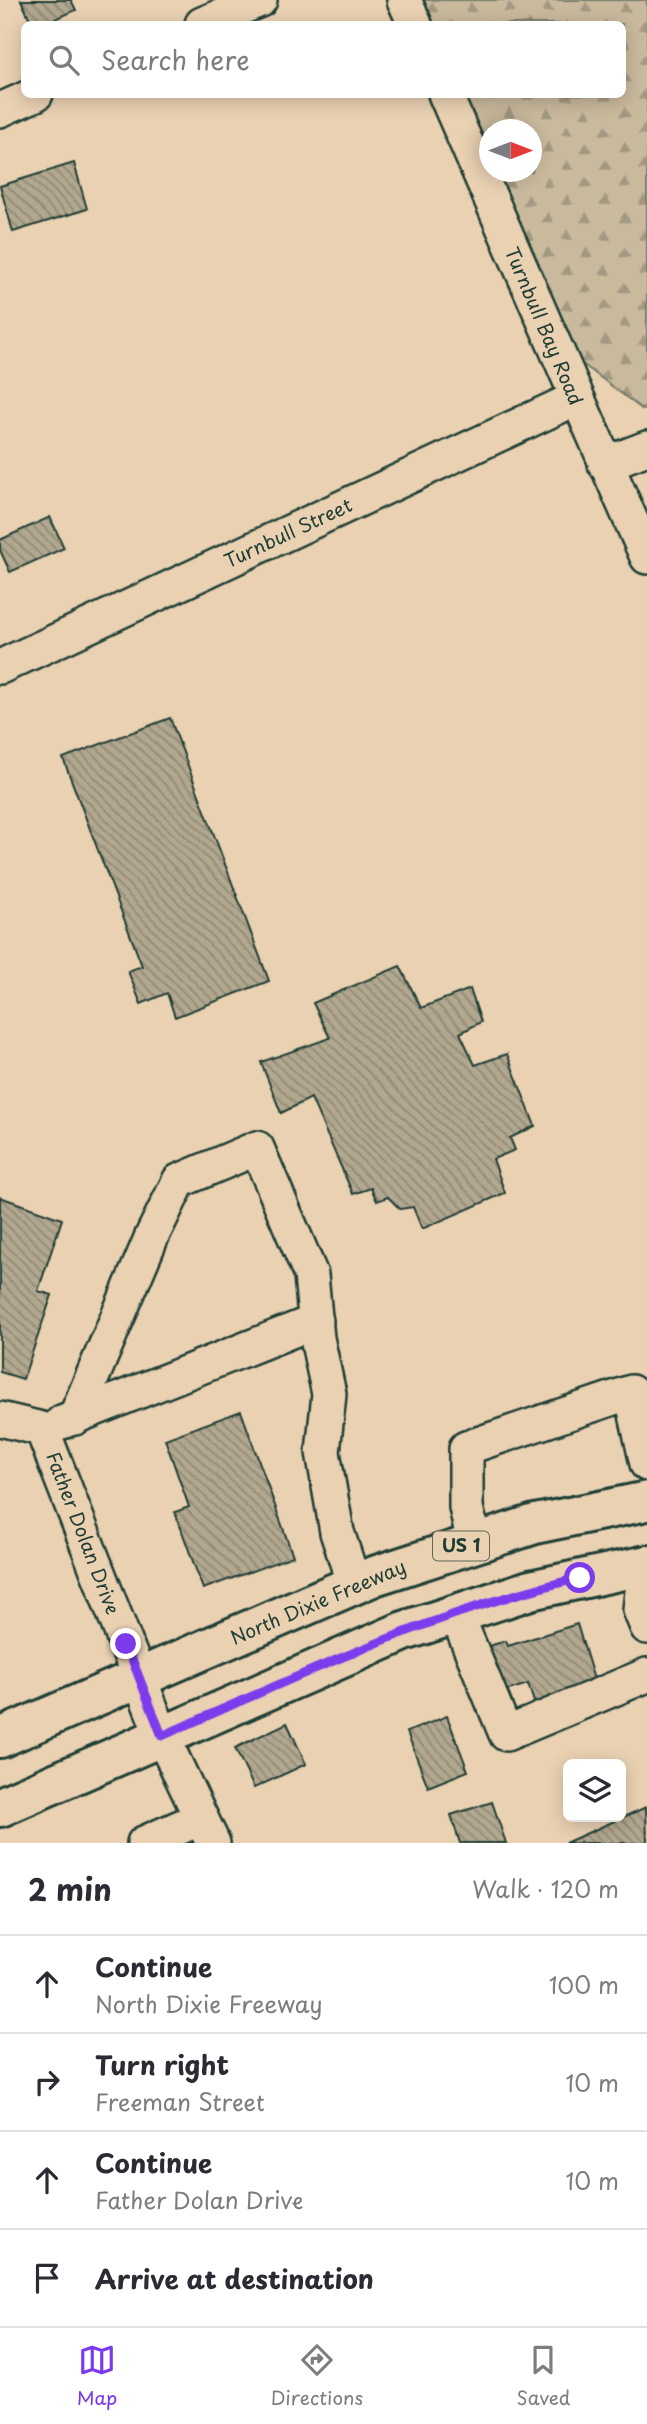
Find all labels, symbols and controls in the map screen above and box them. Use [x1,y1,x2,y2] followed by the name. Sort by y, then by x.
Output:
[21,21,626,98] search box
[101,40,250,79] text: Search here
[45,41,83,79] icon: search
[479,119,542,182] north arrow
[499,242,591,409] street label: Turnbull Bay Road
[219,490,356,574] street label: Turnbull Street
[40,1447,128,1618] street label: Father Dolan Drive
[433,1532,489,1560] road number: US 1
[226,1551,410,1651] street label: North Dixie Freeway
[564,1562,595,1593] route start
[110,1628,141,1659] route end
[563,1759,626,1822] map controls
[563,1759,626,1822] button: layers
[28,1866,112,1911] text: 2 min
[472,1871,619,1906] text: Walk · 120 m
[95,1947,212,1986] text: Continue
[28,1965,66,2003] icon: ahead
[549,1967,619,2002] text: 100 m
[95,1986,323,2021] text: North Dixie Freeway
[95,2045,229,2084] text: Turn right
[28,2063,66,2101] icon: right
[565,2065,619,2100] text: 10 m
[95,2084,265,2119] text: Freeman Street
[95,2143,212,2182] text: Continue
[28,2161,66,2199] icon: ahead
[565,2163,619,2198] text: 10 m
[95,2182,303,2217] text: Father Dolan Drive
[28,2259,66,2297] icon: arrive
[95,2259,374,2298] text: Arrive at destination
[77,2341,117,2411] tab: Map
[271,2341,363,2411] tab: Directions
[516,2341,570,2411] tab: Saved

